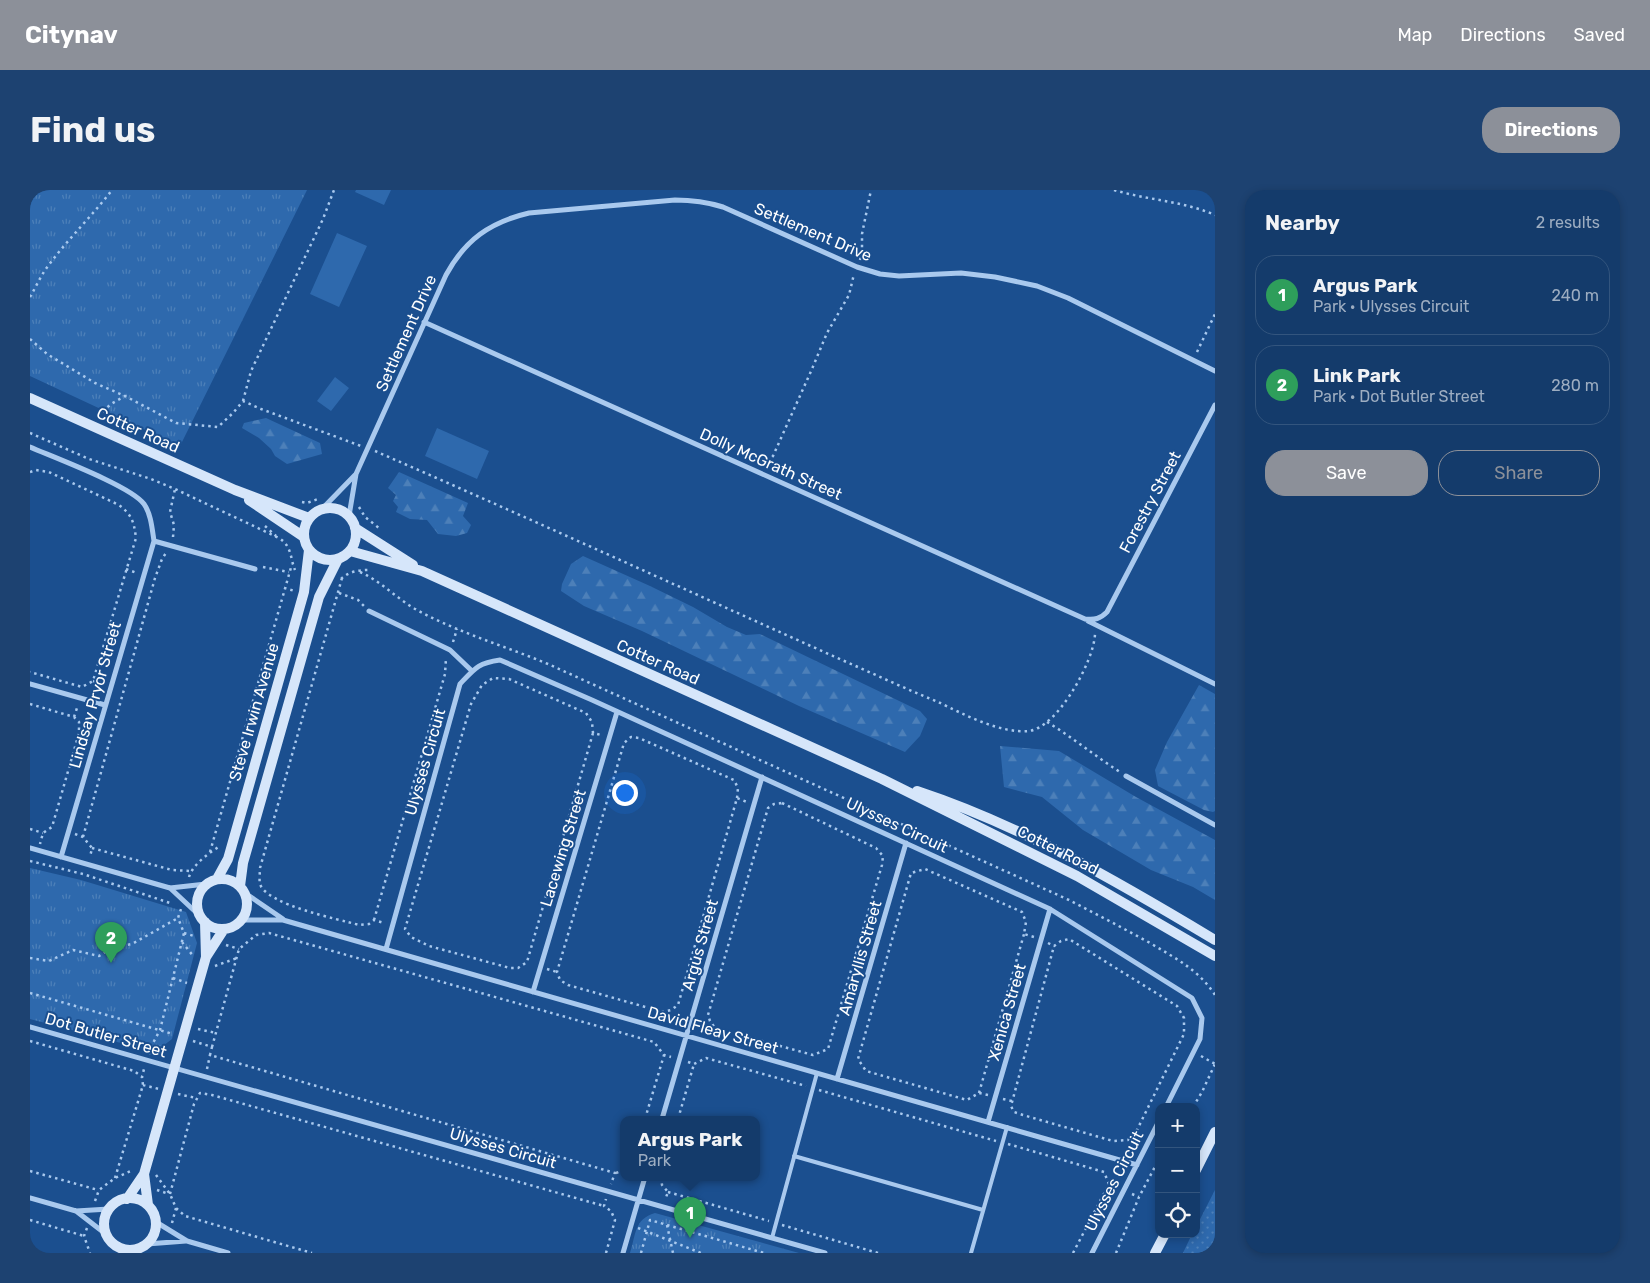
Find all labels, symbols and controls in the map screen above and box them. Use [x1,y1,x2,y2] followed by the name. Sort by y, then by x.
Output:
[25,21,118,49] text: Citynav
[1397,24,1432,46] text: Map
[1460,24,1546,46] text: Directions
[1574,24,1625,46] text: Saved
[1482,107,1620,153] button: Directions
[30,109,155,151] text: Find us
[751,199,875,265] street label: Settlement Drive
[1265,210,1340,235] text: Nearby
[1536,213,1600,232] text: 2 results
[372,272,440,394] street label: Settlement Drive
[1313,274,1418,297] text: Argus Park
[1278,286,1286,305] text: 1
[1552,286,1599,305] text: 240 m
[1313,297,1469,316] text: Park · Ulysses Circuit
[1313,364,1401,387] text: Link Park
[1277,376,1287,395] text: 2
[1551,376,1599,395] text: 280 m
[1313,387,1485,406] text: Park · Dot Butler Street
[94,403,182,457] street label: Cotter Road
[697,424,845,504] street label: Dolly McGrath Street
[1115,448,1185,556] street label: Forestry Street
[1265,450,1428,496] button: Save
[1438,450,1600,496] button: Share
[65,620,125,770] street label: Lindsay Pryor Street
[614,635,702,689] street label: Cotter Road
[225,641,283,783] street label: Steve Irwin Avenue
[401,706,449,818] street label: Ulysses Circuit
[612,780,638,806] your location
[536,787,590,909] street label: Lacewing Street
[843,793,951,857] street label: Ulysses Circuit
[1014,821,1102,879] street label: Cotter Road
[678,897,722,993] street label: Argus Street
[835,898,885,1018] street label: Amaryllis Street
[95,922,127,963] pin: 2
[984,961,1030,1063] street label: Xenica Street
[645,1002,781,1058] street label: David Fleay Street
[43,1009,169,1061] street label: Dot Butler Street
[1155,1103,1200,1238] map controls
[1155,1103,1200,1148] button: +
[620,1116,760,1181] popup
[447,1124,559,1172] street label: Ulysses Circuit
[638,1128,742,1151] text: Argus Park
[1081,1128,1147,1234] street label: Ulysses Circuit
[1155,1148,1200,1193] button: −
[638,1151,671,1170] text: Park
[1155,1193,1200,1238] button: locate
[674,1197,706,1238] pin: 1

